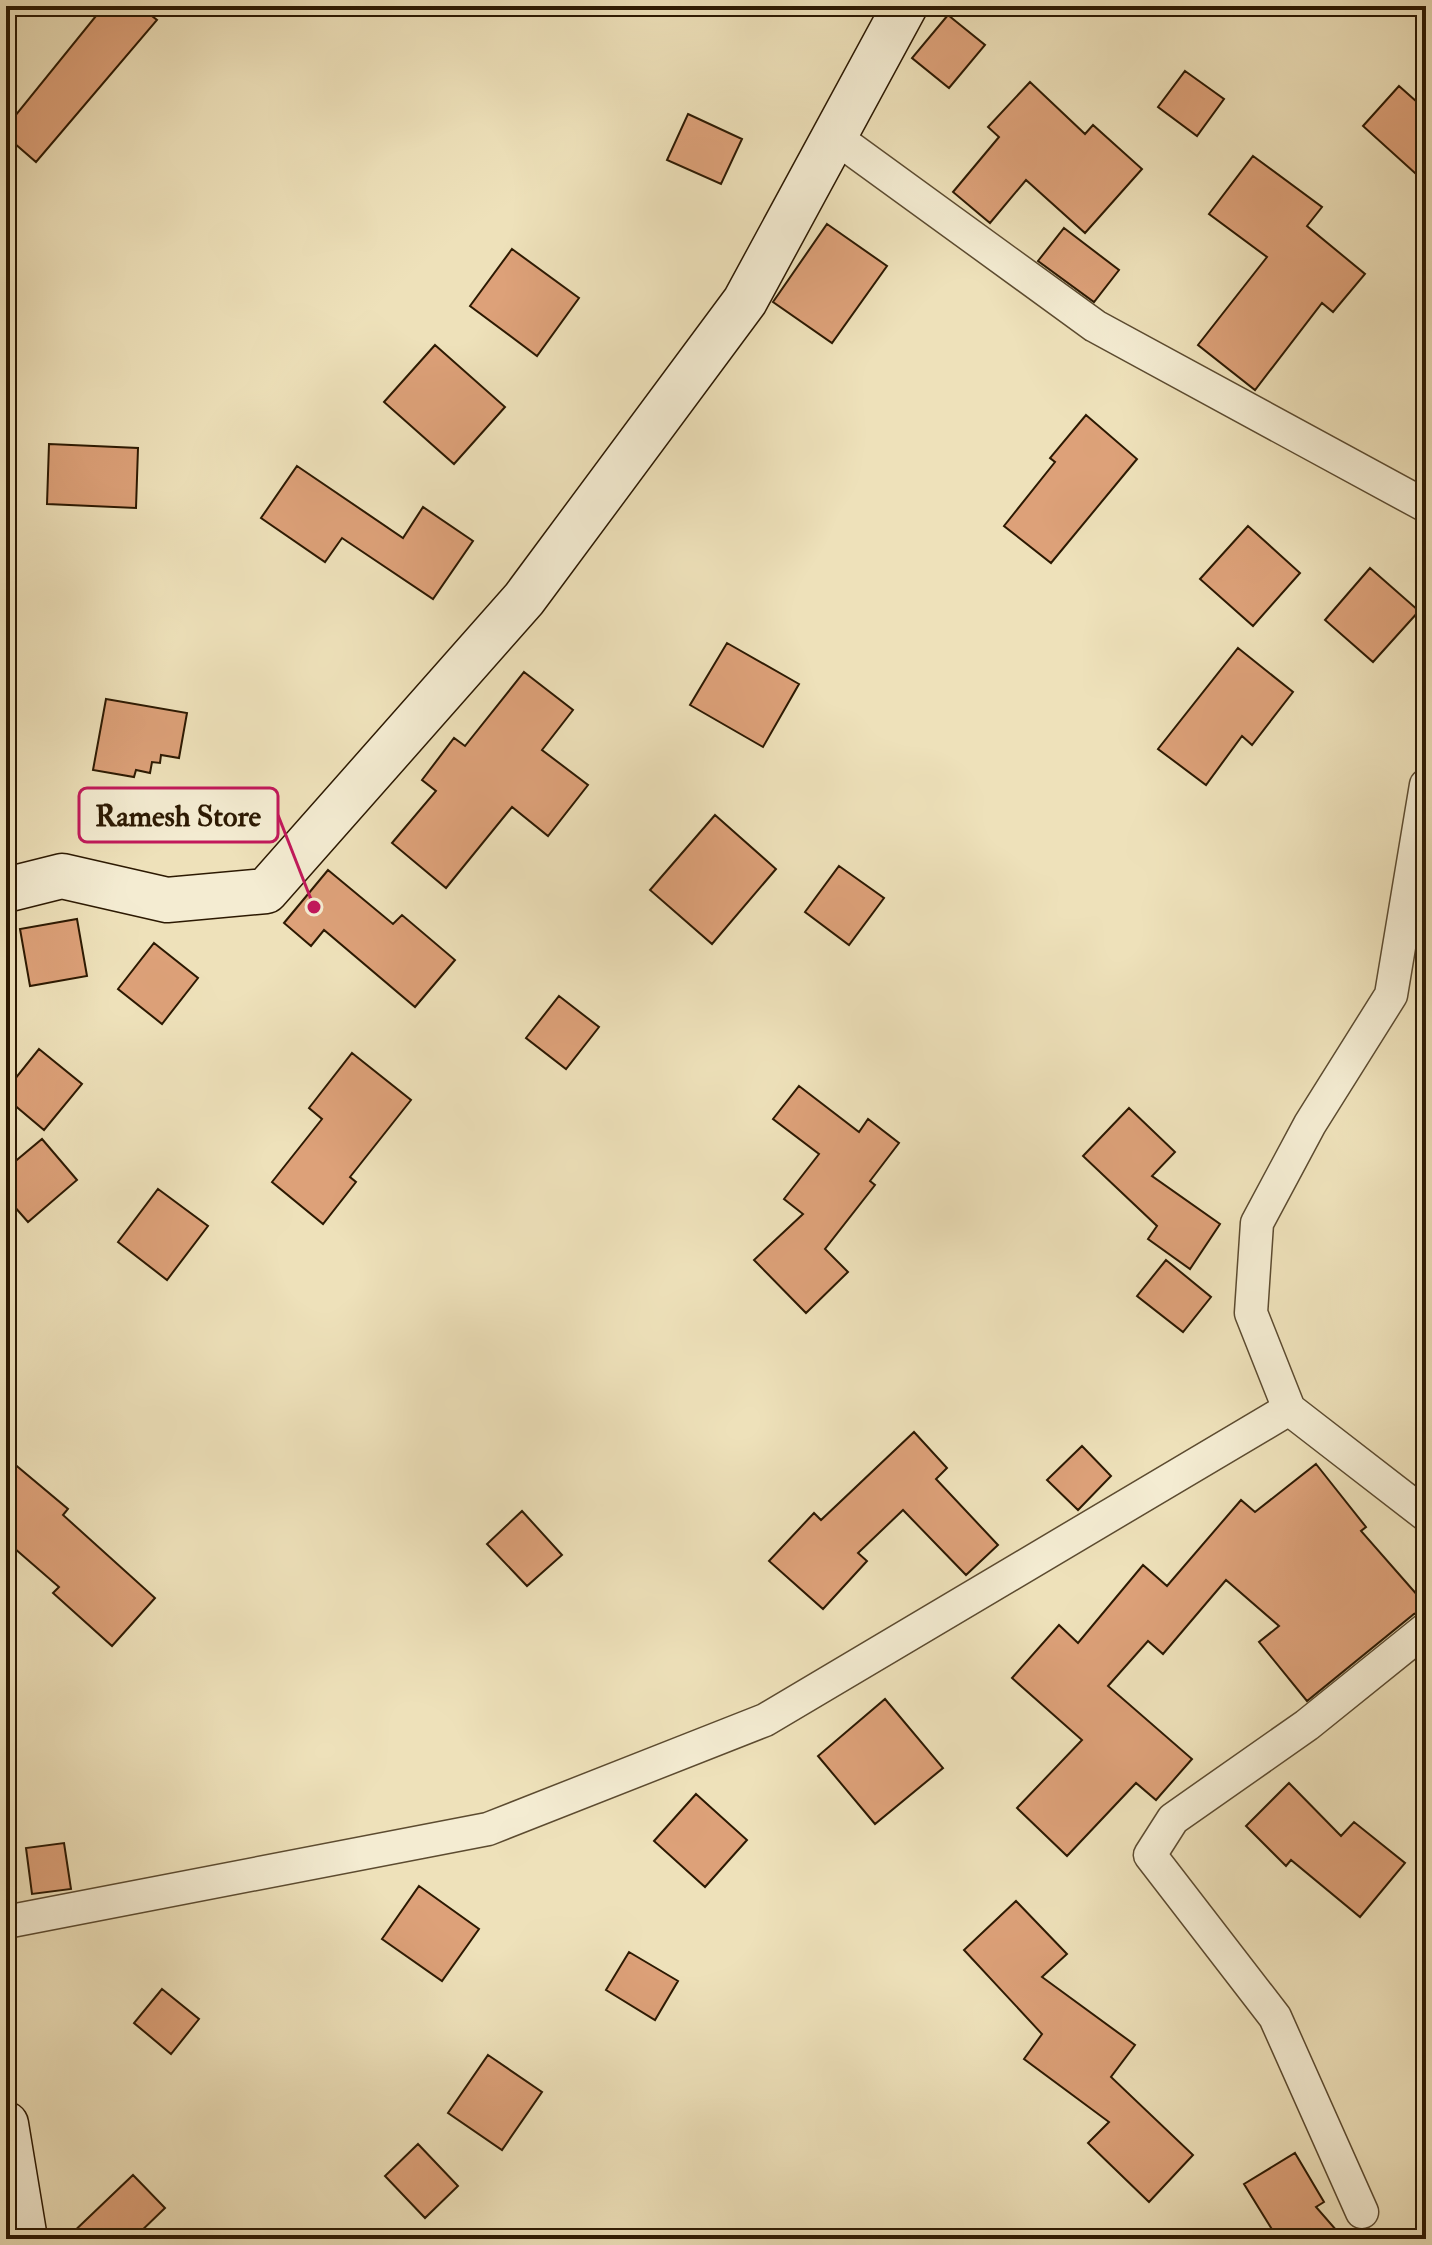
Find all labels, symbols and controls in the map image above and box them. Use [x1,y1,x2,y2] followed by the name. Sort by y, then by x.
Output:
[79,788,278,842] callout: Ramesh Store
[95,798,262,835] text: Ramesh Store

